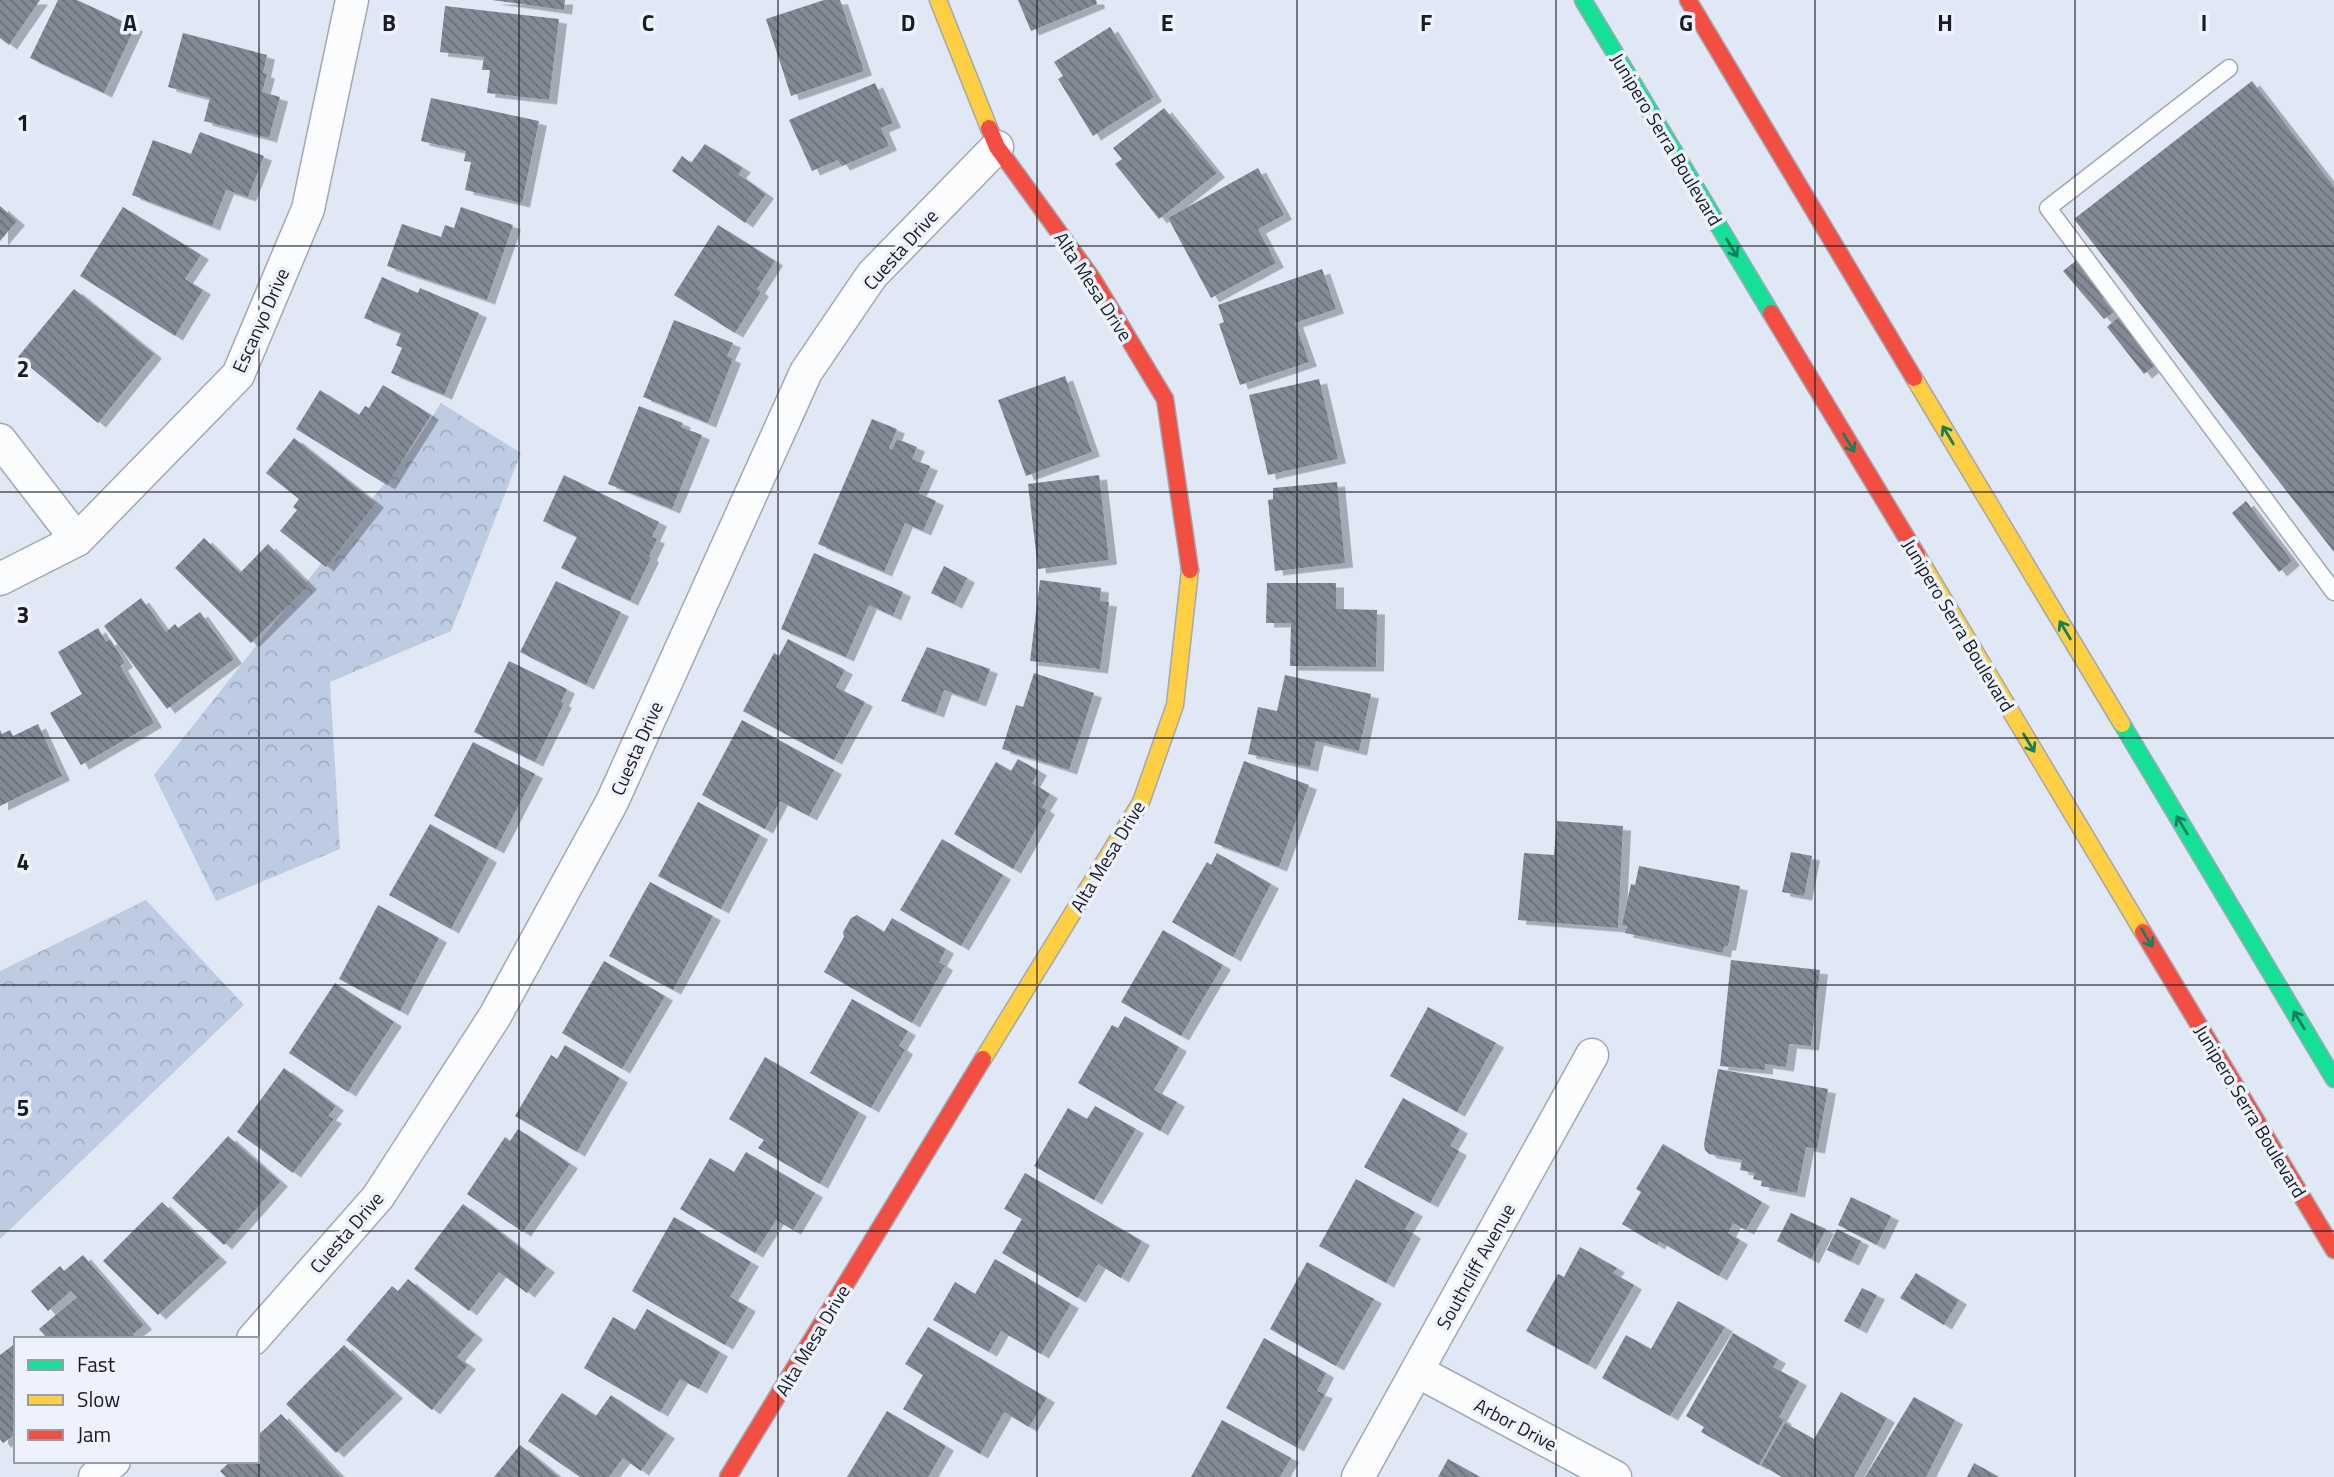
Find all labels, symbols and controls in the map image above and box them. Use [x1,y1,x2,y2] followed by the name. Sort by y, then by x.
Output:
[123,5,137,40] text: A
[382,5,396,40] text: B
[642,5,654,40] text: C
[901,5,915,40] text: D
[1161,5,1173,40] text: E
[1420,5,1432,40] text: F
[1679,5,1693,40] text: G
[1937,5,1953,40] text: H
[2201,5,2207,40] text: I
[1604,47,1730,231] street label: Junipero Serra Boulevard
[17,105,29,140] text: 1
[856,202,944,296] street label: Cuesta Drive
[1048,225,1140,347] street label: Alta Mesa Drive
[1725,237,1739,257] one-way arrow
[224,263,296,377] street label: Escanyo Drive
[17,351,29,386] text: 2
[1941,425,1955,445] one-way arrow
[1842,432,1856,452] one-way arrow
[1896,533,2022,717] street label: Junipero Serra Boulevard
[17,597,29,632] text: 3
[2058,621,2072,641] one-way arrow
[602,696,670,800] street label: Cuesta Drive
[2023,732,2037,752] one-way arrow
[1062,795,1152,917] street label: Alta Mesa Drive
[2175,816,2189,836] one-way arrow
[17,844,29,879] text: 4
[2140,927,2154,947] one-way arrow
[2292,1011,2306,1031] one-way arrow
[2188,1019,2314,1203] street label: Junipero Serra Boulevard
[17,1090,29,1125] text: 5
[302,1185,390,1279] street label: Cuesta Drive
[1428,1198,1522,1334] street label: Southcliff Avenue
[767,1279,857,1401] street label: Alta Mesa Drive
[14,1337,259,1463] legend
[77,1348,116,1380] text: Fast
[77,1383,120,1415] text: Slow
[1469,1390,1563,1458] street label: Arbor Drive
[77,1418,111,1450] text: Jam

